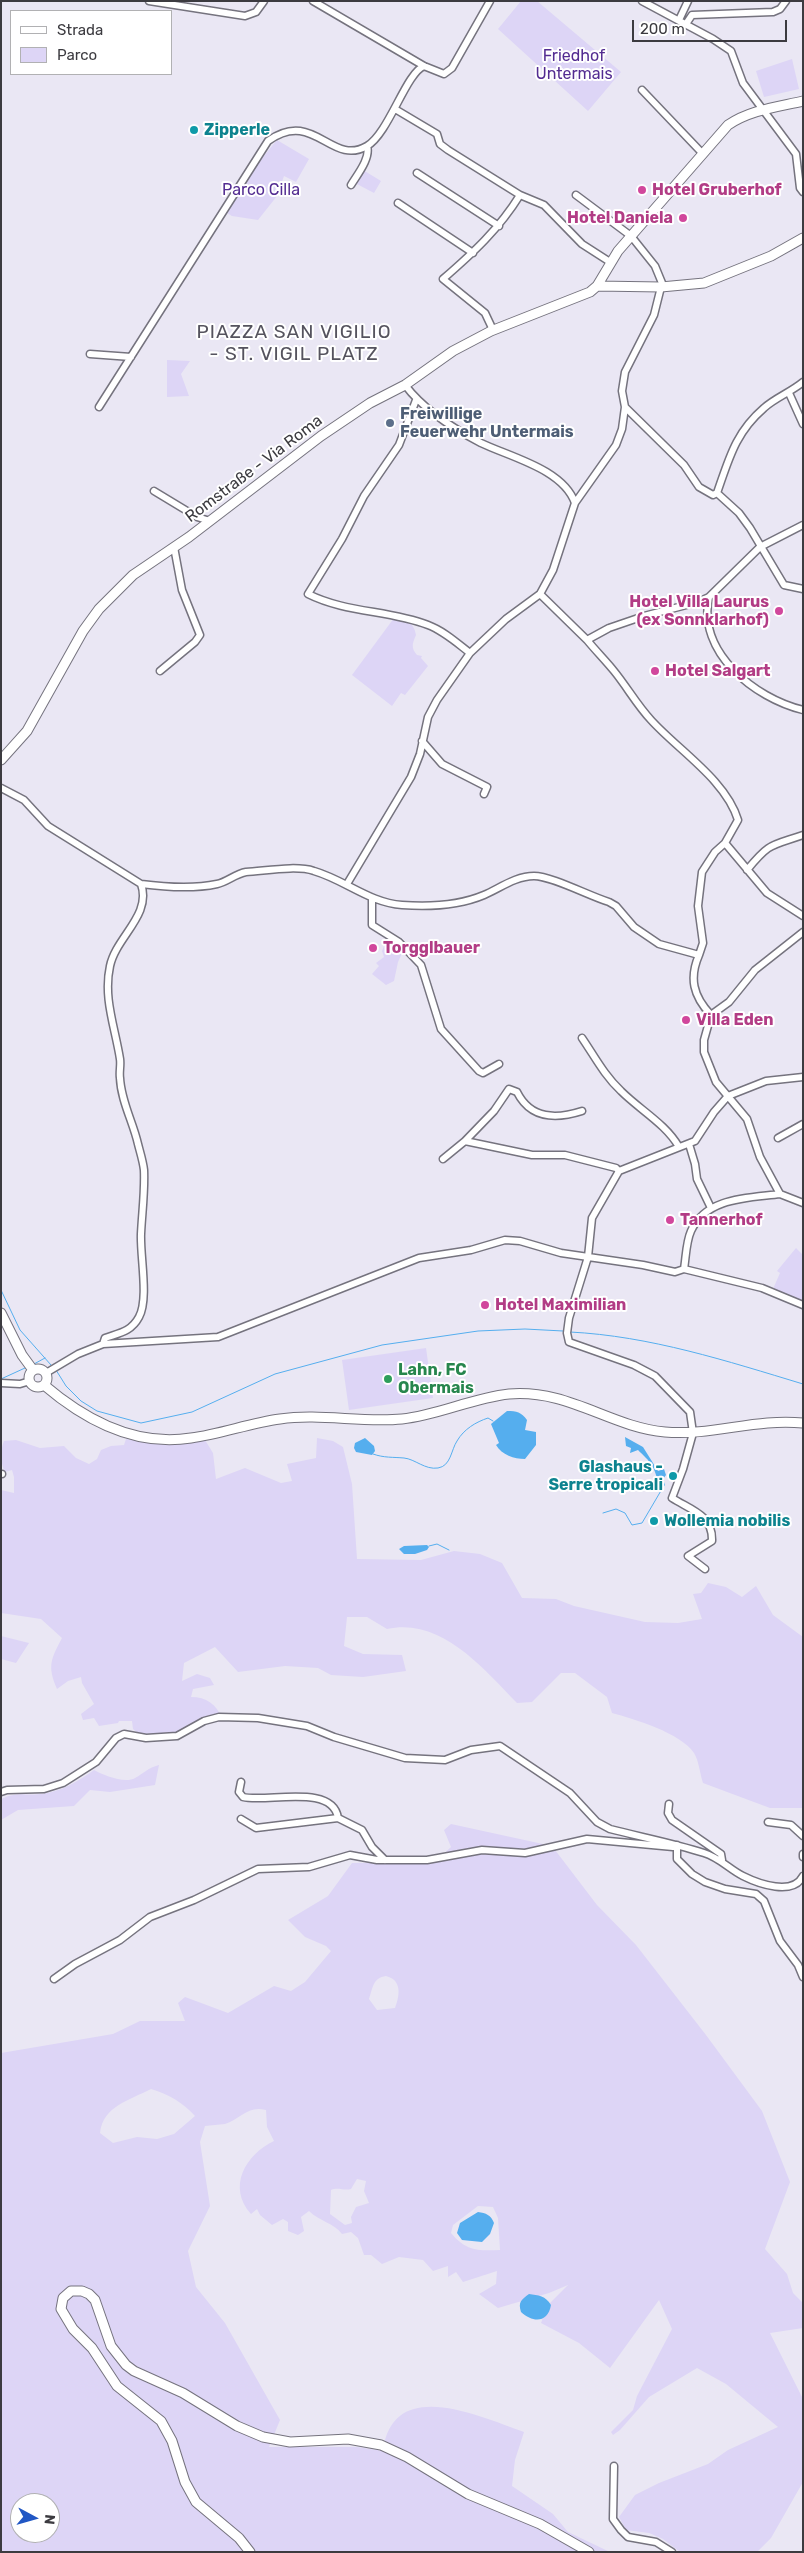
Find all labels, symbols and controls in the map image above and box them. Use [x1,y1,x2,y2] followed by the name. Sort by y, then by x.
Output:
[10,10,172,75] legend
[634,10,789,42] scale bar
[640,20,685,38] text: 200 m
[57,21,103,39] text: Strada
[57,46,97,64] text: Parco
[535,46,613,84] park label: Friedhof Untermais
[204,120,270,140] place label: Zipperle
[188,124,200,136] marker: Zipperle
[222,180,300,200] park label: Parco Cilla
[652,180,782,200] place label: Hotel Gruberhof
[636,184,648,196] marker: Hotel Gruberhof
[567,208,673,228] place label: Hotel Daniela
[677,212,689,224] marker: Hotel Daniela
[194,322,394,366] district label: PIAZZA SAN VIGILIO - ST. VIGIL PLATZ
[400,404,574,442] place label: Freiwillige Feuerwehr Untermais
[182,411,326,527] street label: Romstraße - Via Roma
[384,417,396,429] marker: Freiwillige Feuerwehr Untermais
[629,592,769,630] place label: Hotel Villa Laurus (ex Sonnklarhof)
[773,605,785,617] marker: Hotel Villa Laurus (ex Sonnklarhof)
[665,661,771,681] place label: Hotel Salgart
[649,665,661,677] marker: Hotel Salgart
[383,938,480,958] place label: Torgglbauer
[367,942,379,954] marker: Torgglbauer
[696,1010,774,1030] place label: Villa Eden
[680,1014,692,1026] marker: Villa Eden
[680,1210,763,1230] place label: Tannerhof
[664,1214,676,1226] marker: Tannerhof
[495,1295,626,1315] place label: Hotel Maximilian
[479,1299,491,1311] marker: Hotel Maximilian
[398,1360,474,1398] place label: Lahn, FC Obermais
[382,1373,394,1385] marker: Lahn, FC Obermais
[548,1457,663,1495] place label: Glashaus - Serre tropicali
[667,1470,679,1482] marker: Glashaus - Serre tropicali
[664,1511,790,1531] place label: Wollemia nobilis
[648,1515,660,1527] marker: Wollemia nobilis
[10,2493,60,2543] north arrow
[40,2514,58,2525] text: N

